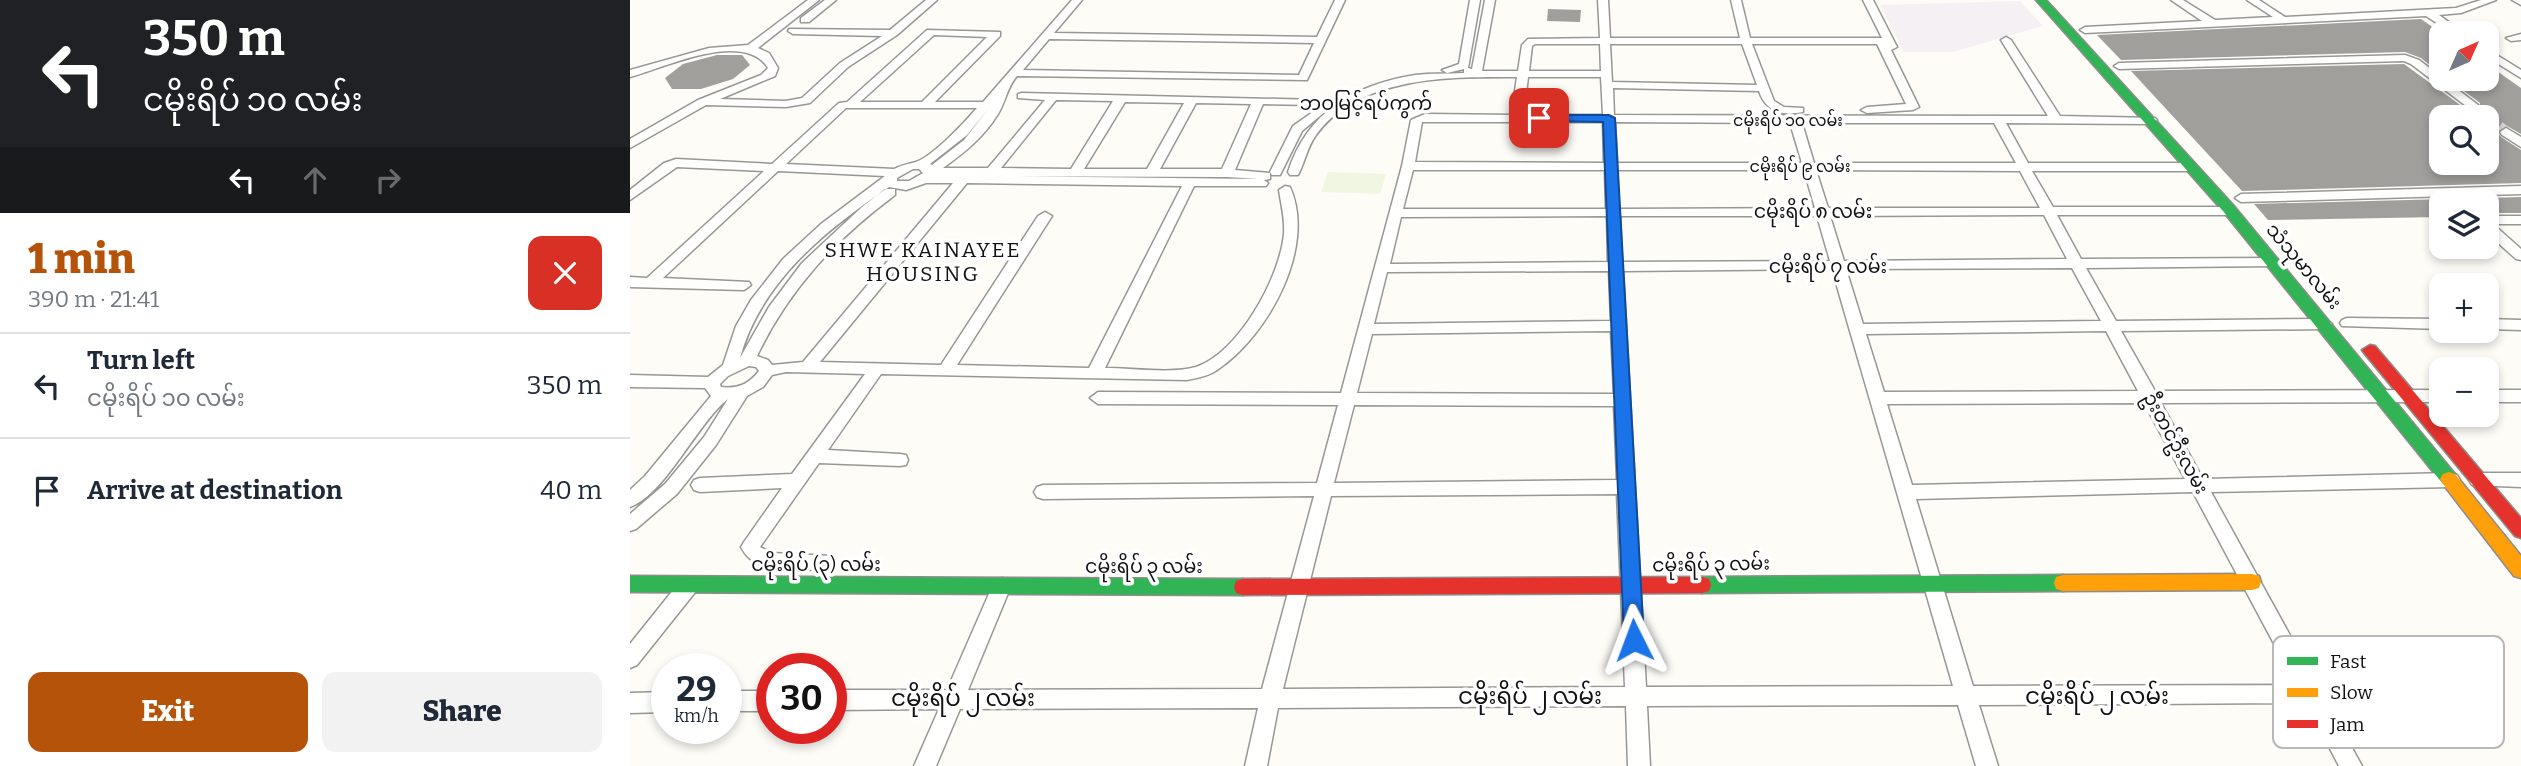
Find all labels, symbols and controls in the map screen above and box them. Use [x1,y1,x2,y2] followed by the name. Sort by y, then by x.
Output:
[143,9,285,68] text: 350 m
[2429,21,2499,91] north arrow
[2429,21,2499,427] map controls
[28,28,119,119] icon: left
[143,81,363,119] text: ငမိုးရိပ် ၁၀ လမ်း
[1509,88,1569,148] pin
[1300,89,1432,119] district label: ဘဝမြင့်ရပ်ကွက်
[1520,99,1558,137] icon: arrive
[2429,105,2499,175] button: search
[1733,109,1843,135] street label: ငမိုးရိပ် ၁၀ လမ်း
[1750,155,1850,181] street label: ငမိုးရိပ် ၉ လမ်း
[223,161,261,199] icon: left
[296,161,334,199] icon: ahead
[369,161,407,199] icon: right
[2429,189,2499,259] button: layers
[1754,197,1872,228] street label: ငမိုးရိပ် ၈ လမ်း
[2258,216,2349,317] street label: သံသုမာလမ်း
[28,234,135,284] text: 1 min
[528,236,602,310] button: close
[824,237,1022,287] district label: SHWE KAINAYEE HOUSING
[1769,252,1887,283] street label: ငမိုးရိပ် ၇ လမ်း
[2429,273,2499,343] button: +
[28,285,159,313] text: 390 m · 21:41
[87,345,195,376] text: Turn left
[2429,357,2499,427] button: −
[28,367,66,405] icon: left
[527,370,602,401] text: 350 m
[87,384,245,412] text: ငမိုးရိပ် ၁၀ လမ်း
[2135,387,2216,500] street label: ဦးတင်ဦးလမ်း
[28,472,66,510] icon: arrive
[87,475,342,506] text: Arrive at destination
[540,475,602,506] text: 40 m
[1652,548,1770,582] street label: ငမိုးရိပ် ၃ လမ်း
[751,550,881,581] street label: ငမိုးရိပ် (၃) လမ်း
[1085,552,1203,583] street label: ငမိုးရိပ် ၃ လမ်း
[1597,603,1671,677] position arrow
[2273,636,2504,748] legend
[2330,650,2367,673] text: Fast
[756,653,847,744] speed limit sign: 30
[676,668,717,710] text: 29
[28,672,308,752] button: Exit
[322,672,602,752] button: Share
[1458,680,1602,715] street label: ငမိုးရိပ် ၂ လမ်း
[2025,680,2169,715] street label: ငမိုးရိပ် ၂ လမ်း
[2330,681,2373,704] text: Slow
[891,682,1035,717] street label: ငမိုးရိပ် ၂ လမ်း
[674,705,719,727] text: km/h
[2329,713,2364,736] text: Jam

